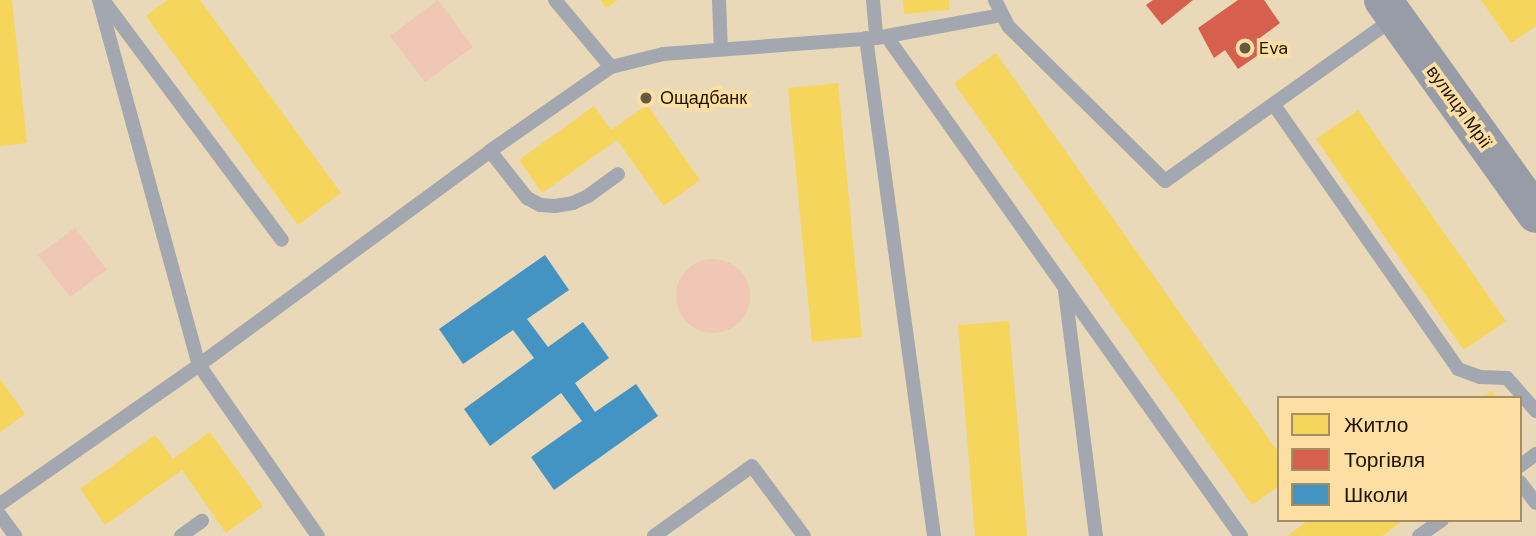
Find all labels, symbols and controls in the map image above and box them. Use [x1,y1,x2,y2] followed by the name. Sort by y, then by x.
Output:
[1259,37,1288,59] place label: Eva
[1237,40,1253,56] marker: Eva
[1422,61,1496,153] street label: вулиця Мрії
[660,87,747,109] place label: Ощадбанк
[638,90,654,106] marker: Ощадбанк
[1277,396,1522,522] legend
[1344,411,1408,439] text: Житло
[1344,446,1425,474] text: Торгівля
[1344,481,1408,509] text: Школи

